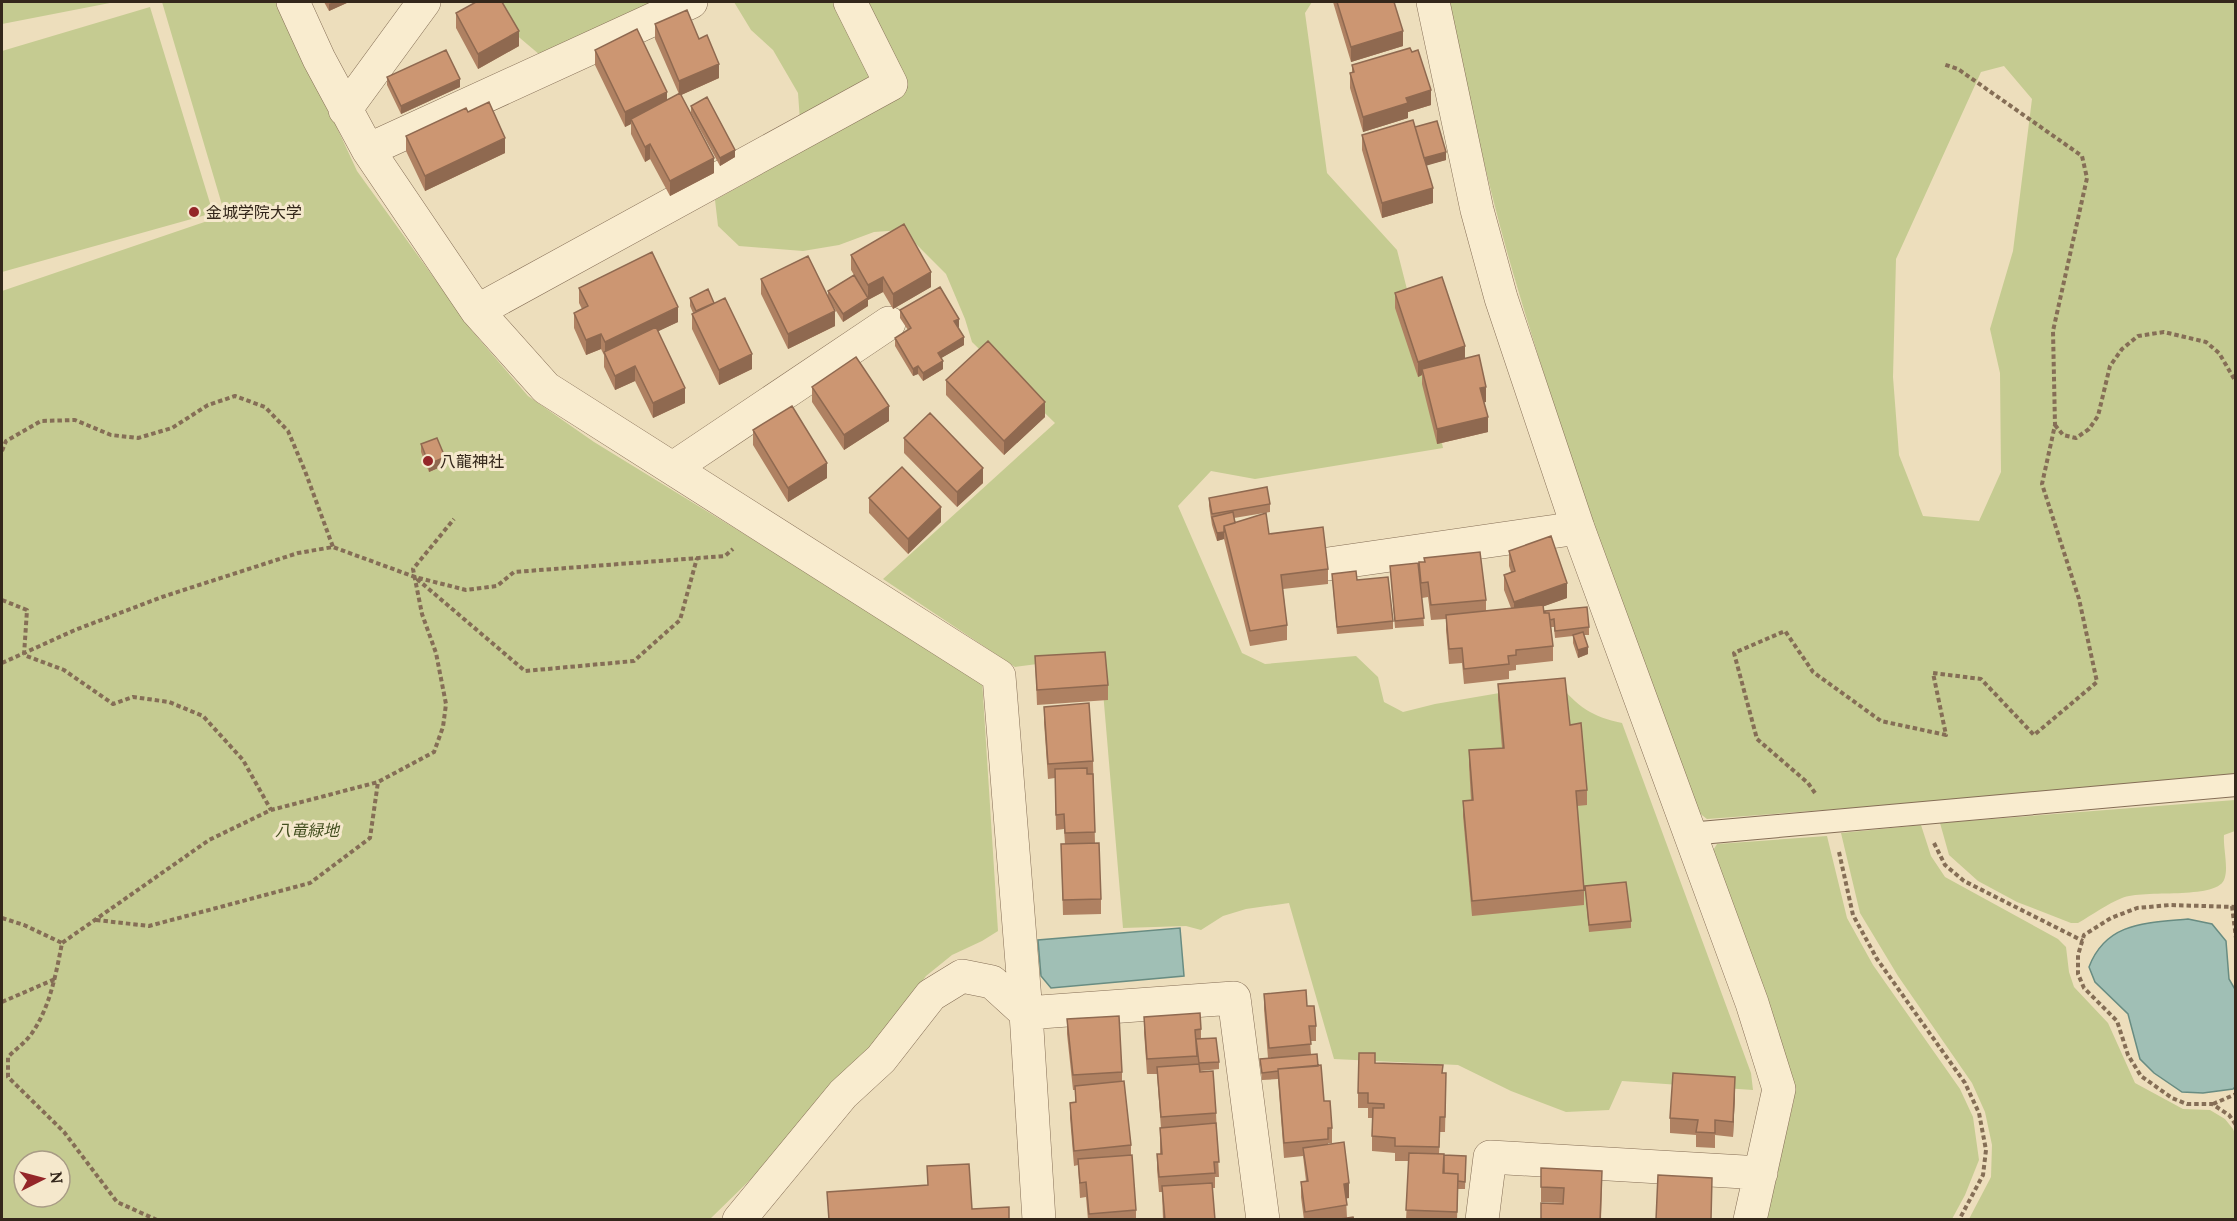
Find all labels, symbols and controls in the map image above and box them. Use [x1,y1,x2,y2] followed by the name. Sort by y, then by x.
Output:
[206,202,302,222] place label: 金城学院大学
[187,205,201,219] marker: 金城学院大学
[440,451,504,471] place label: 八龍神社
[421,454,435,468] marker: 八龍神社
[275,820,341,840] park label: 八竜緑地
[12,1149,72,1209] north arrow
[46,1170,68,1185] text: N

